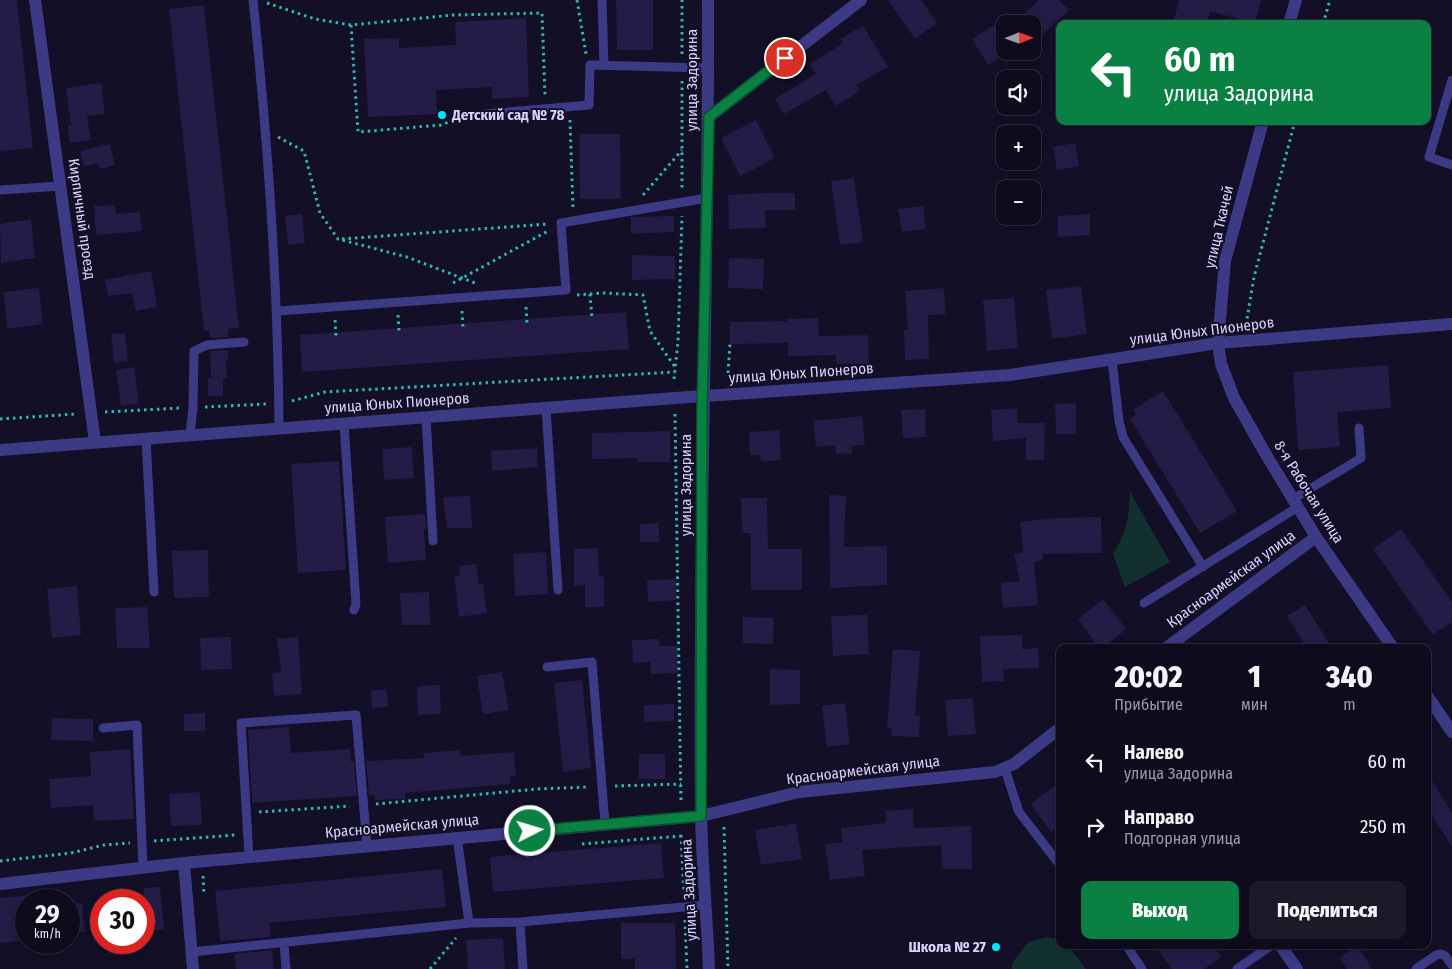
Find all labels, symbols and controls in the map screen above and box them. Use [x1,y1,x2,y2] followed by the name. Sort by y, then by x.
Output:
[996,15,1041,60] north arrow
[996,15,1041,225] map controls
[683,29,701,131] street label: улица Задорина
[764,37,806,79] pin
[1164,38,1235,80] text: 60 m
[1081,40,1146,105] icon: left
[771,44,799,72] icon: arrive
[996,70,1041,115] button: sound
[1164,80,1314,107] text: улица Задорина
[451,106,564,124] place label: Детский сад № 78
[436,109,448,121] marker: Детский сад № 78
[996,125,1041,170] button: +
[65,157,99,281] street label: Кирпичный проезд
[996,180,1041,225] button: −
[1201,184,1237,270] street label: улица Ткачей
[1129,313,1275,349] street label: улица Юных Пионеров
[728,359,874,387] street label: улица Юных Пионеров
[324,389,470,417] street label: улица Юных Пионеров
[677,434,695,536] street label: улица Задорина
[1270,438,1348,546] street label: 8-я Рабочая улица
[1163,526,1299,632] street label: Красноармейская улица
[1114,659,1183,695] text: 20:02
[1248,659,1261,695] text: 1
[1326,659,1373,695] text: 340
[1114,695,1183,714] text: Прибытие
[1241,695,1268,714] text: мин
[1343,695,1356,714] text: m
[1124,741,1184,764] text: Налево
[1081,748,1109,776] icon: left
[1368,750,1406,773] text: 60 m
[785,752,941,788] street label: Красноармейская улица
[1124,764,1233,783] text: улица Задорина
[503,804,555,856] position arrow
[1124,806,1194,829] text: Направо
[324,810,480,842] street label: Красноармейская улица
[1081,813,1109,841] icon: right
[1360,815,1406,838] text: 250 m
[1124,829,1241,848] text: Подгорная улица
[677,838,701,942] street label: улица Задорина
[1081,881,1239,939] button: Выход
[1249,881,1406,939] button: Поделиться
[90,889,155,954] speed limit sign: 30
[35,900,60,930] text: 29
[34,927,61,941] text: km/h
[908,938,987,956] place label: Школа № 27
[990,941,1002,953] marker: Школа № 27

